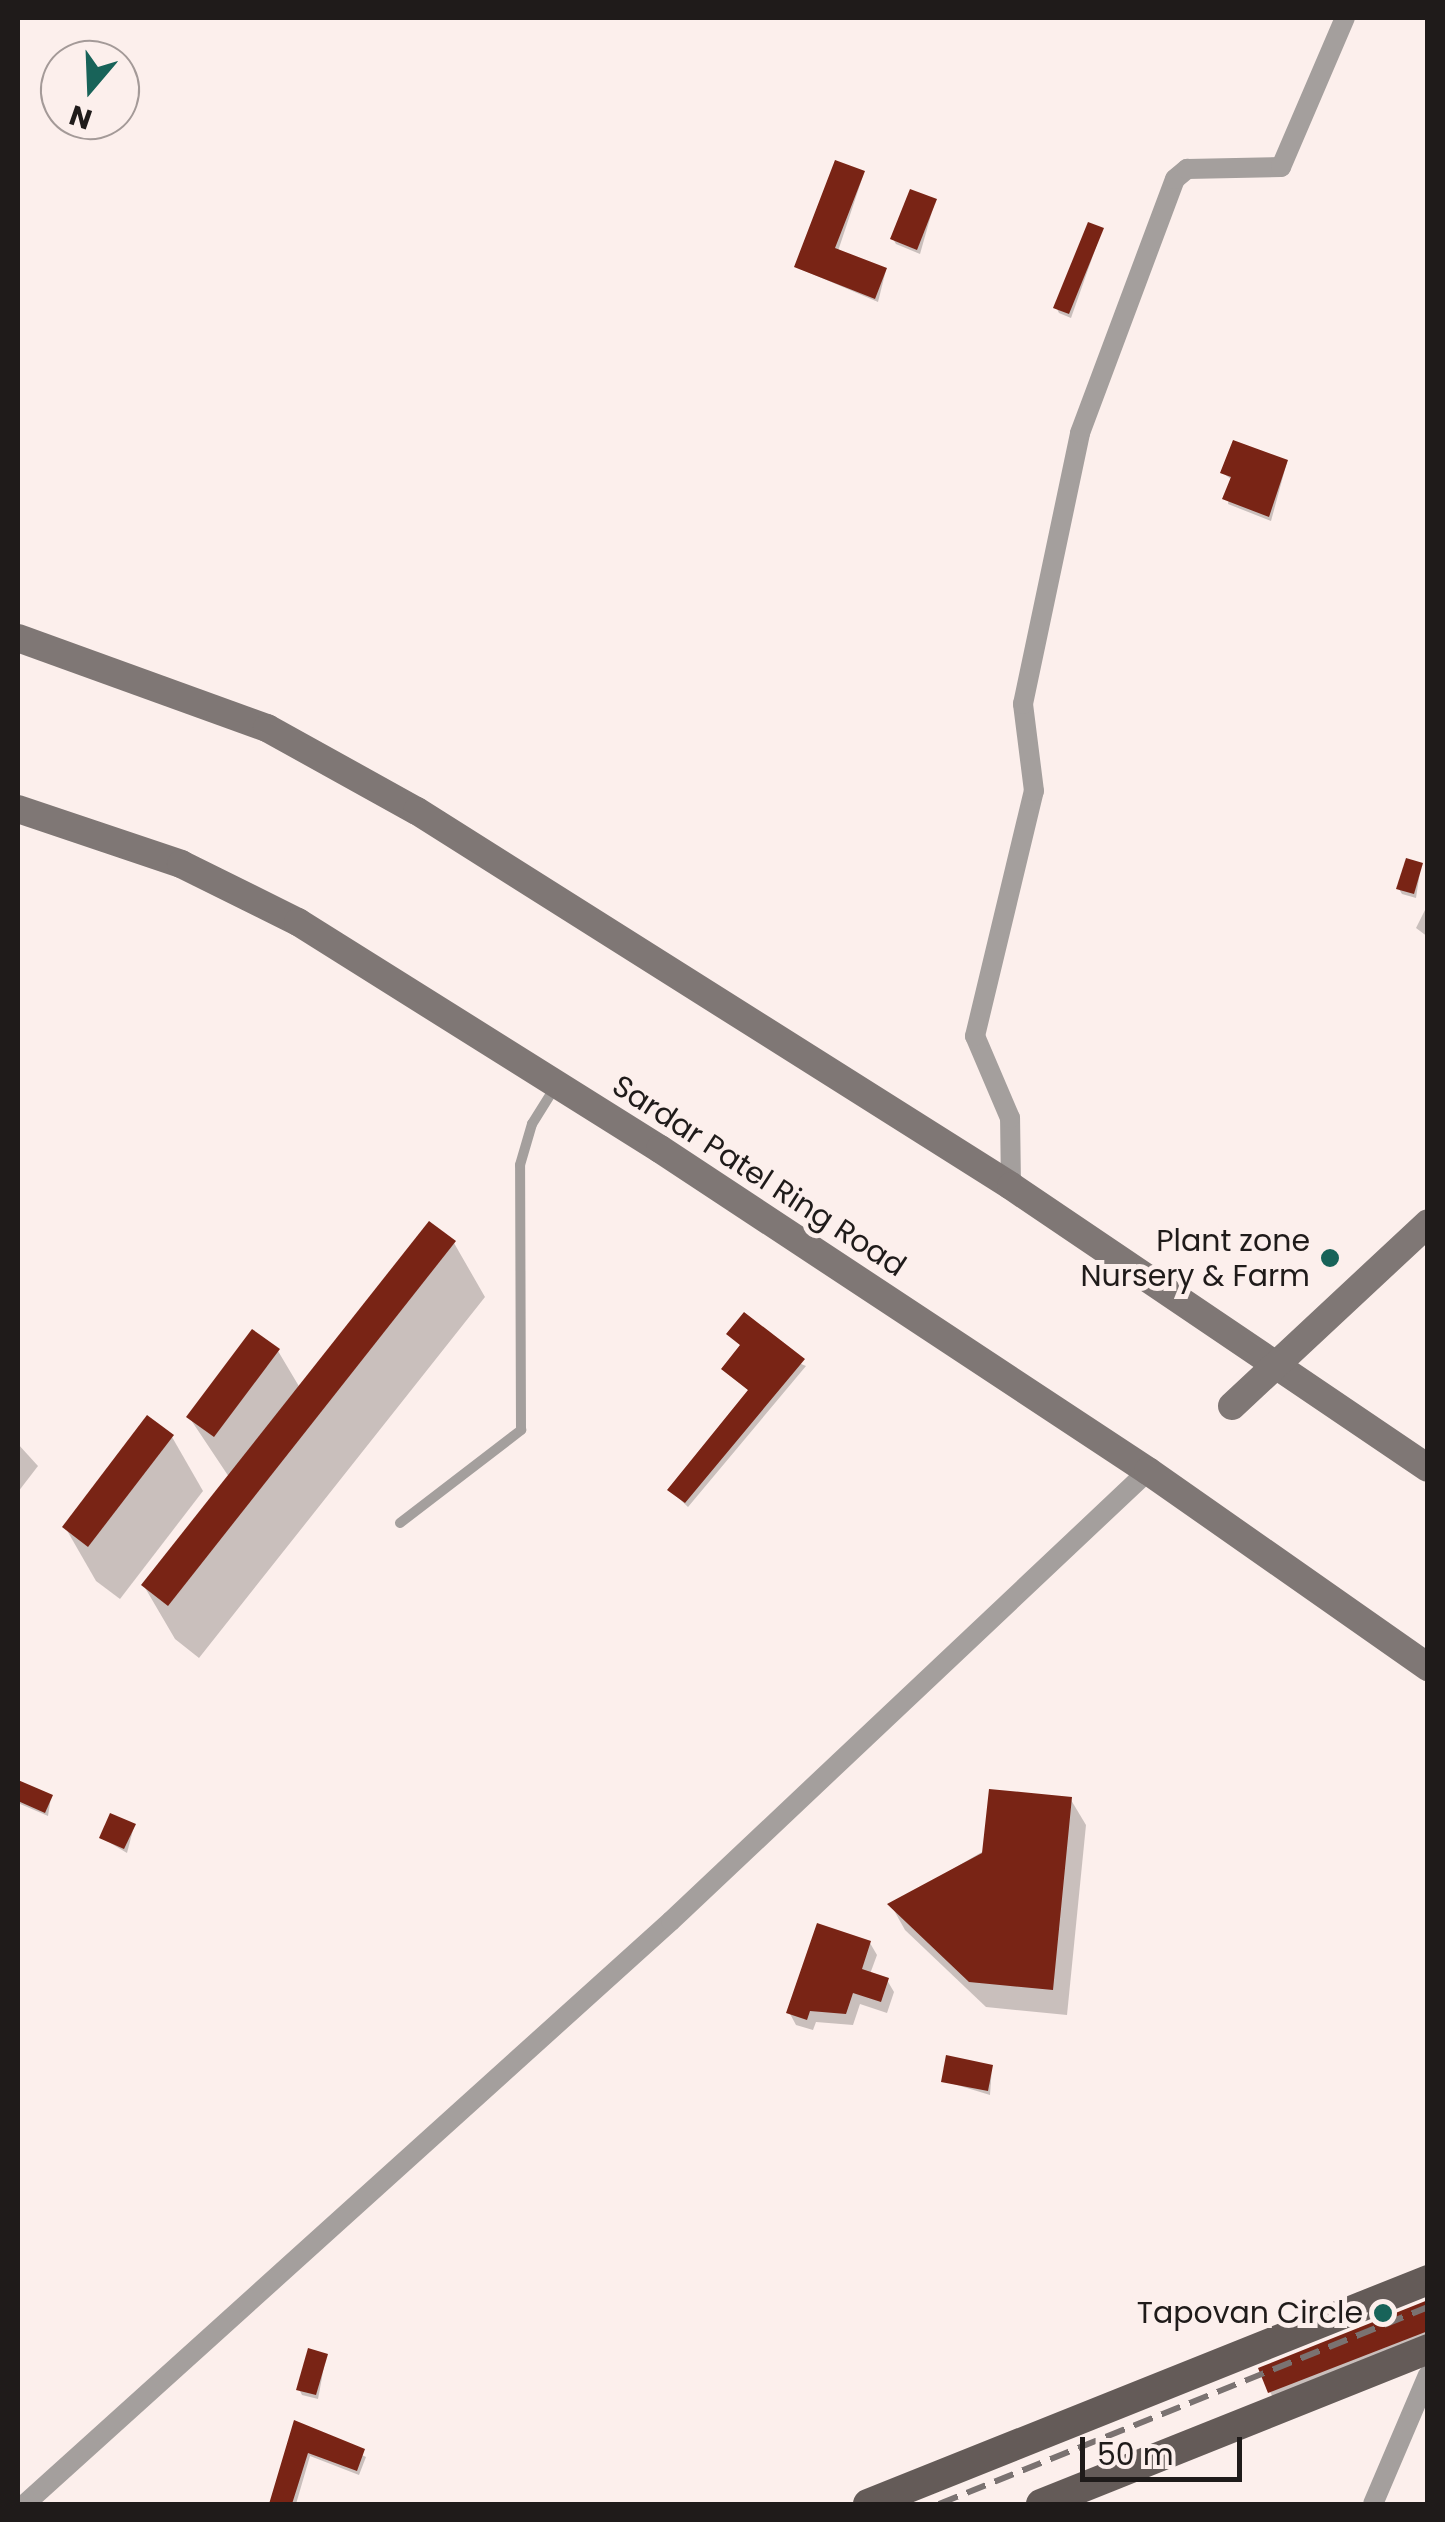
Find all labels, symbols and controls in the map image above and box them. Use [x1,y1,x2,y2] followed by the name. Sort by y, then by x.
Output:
[40,40,140,140] north arrow
[64,95,97,139] text: N
[606,1068,912,1284] street label: Sardar Patel Ring Road
[1081,1223,1310,1294] place label: Plant zone Nursery & Farm
[1319,1247,1341,1269] marker: Plant zone Nursery & Farm
[1137,2295,1363,2331] place label: Tapovan Circle
[1372,2302,1394,2324] marker: Tapovan Circle
[1085,2417,1248,2479] scale bar
[1097,2433,1174,2476] text: 50 m

